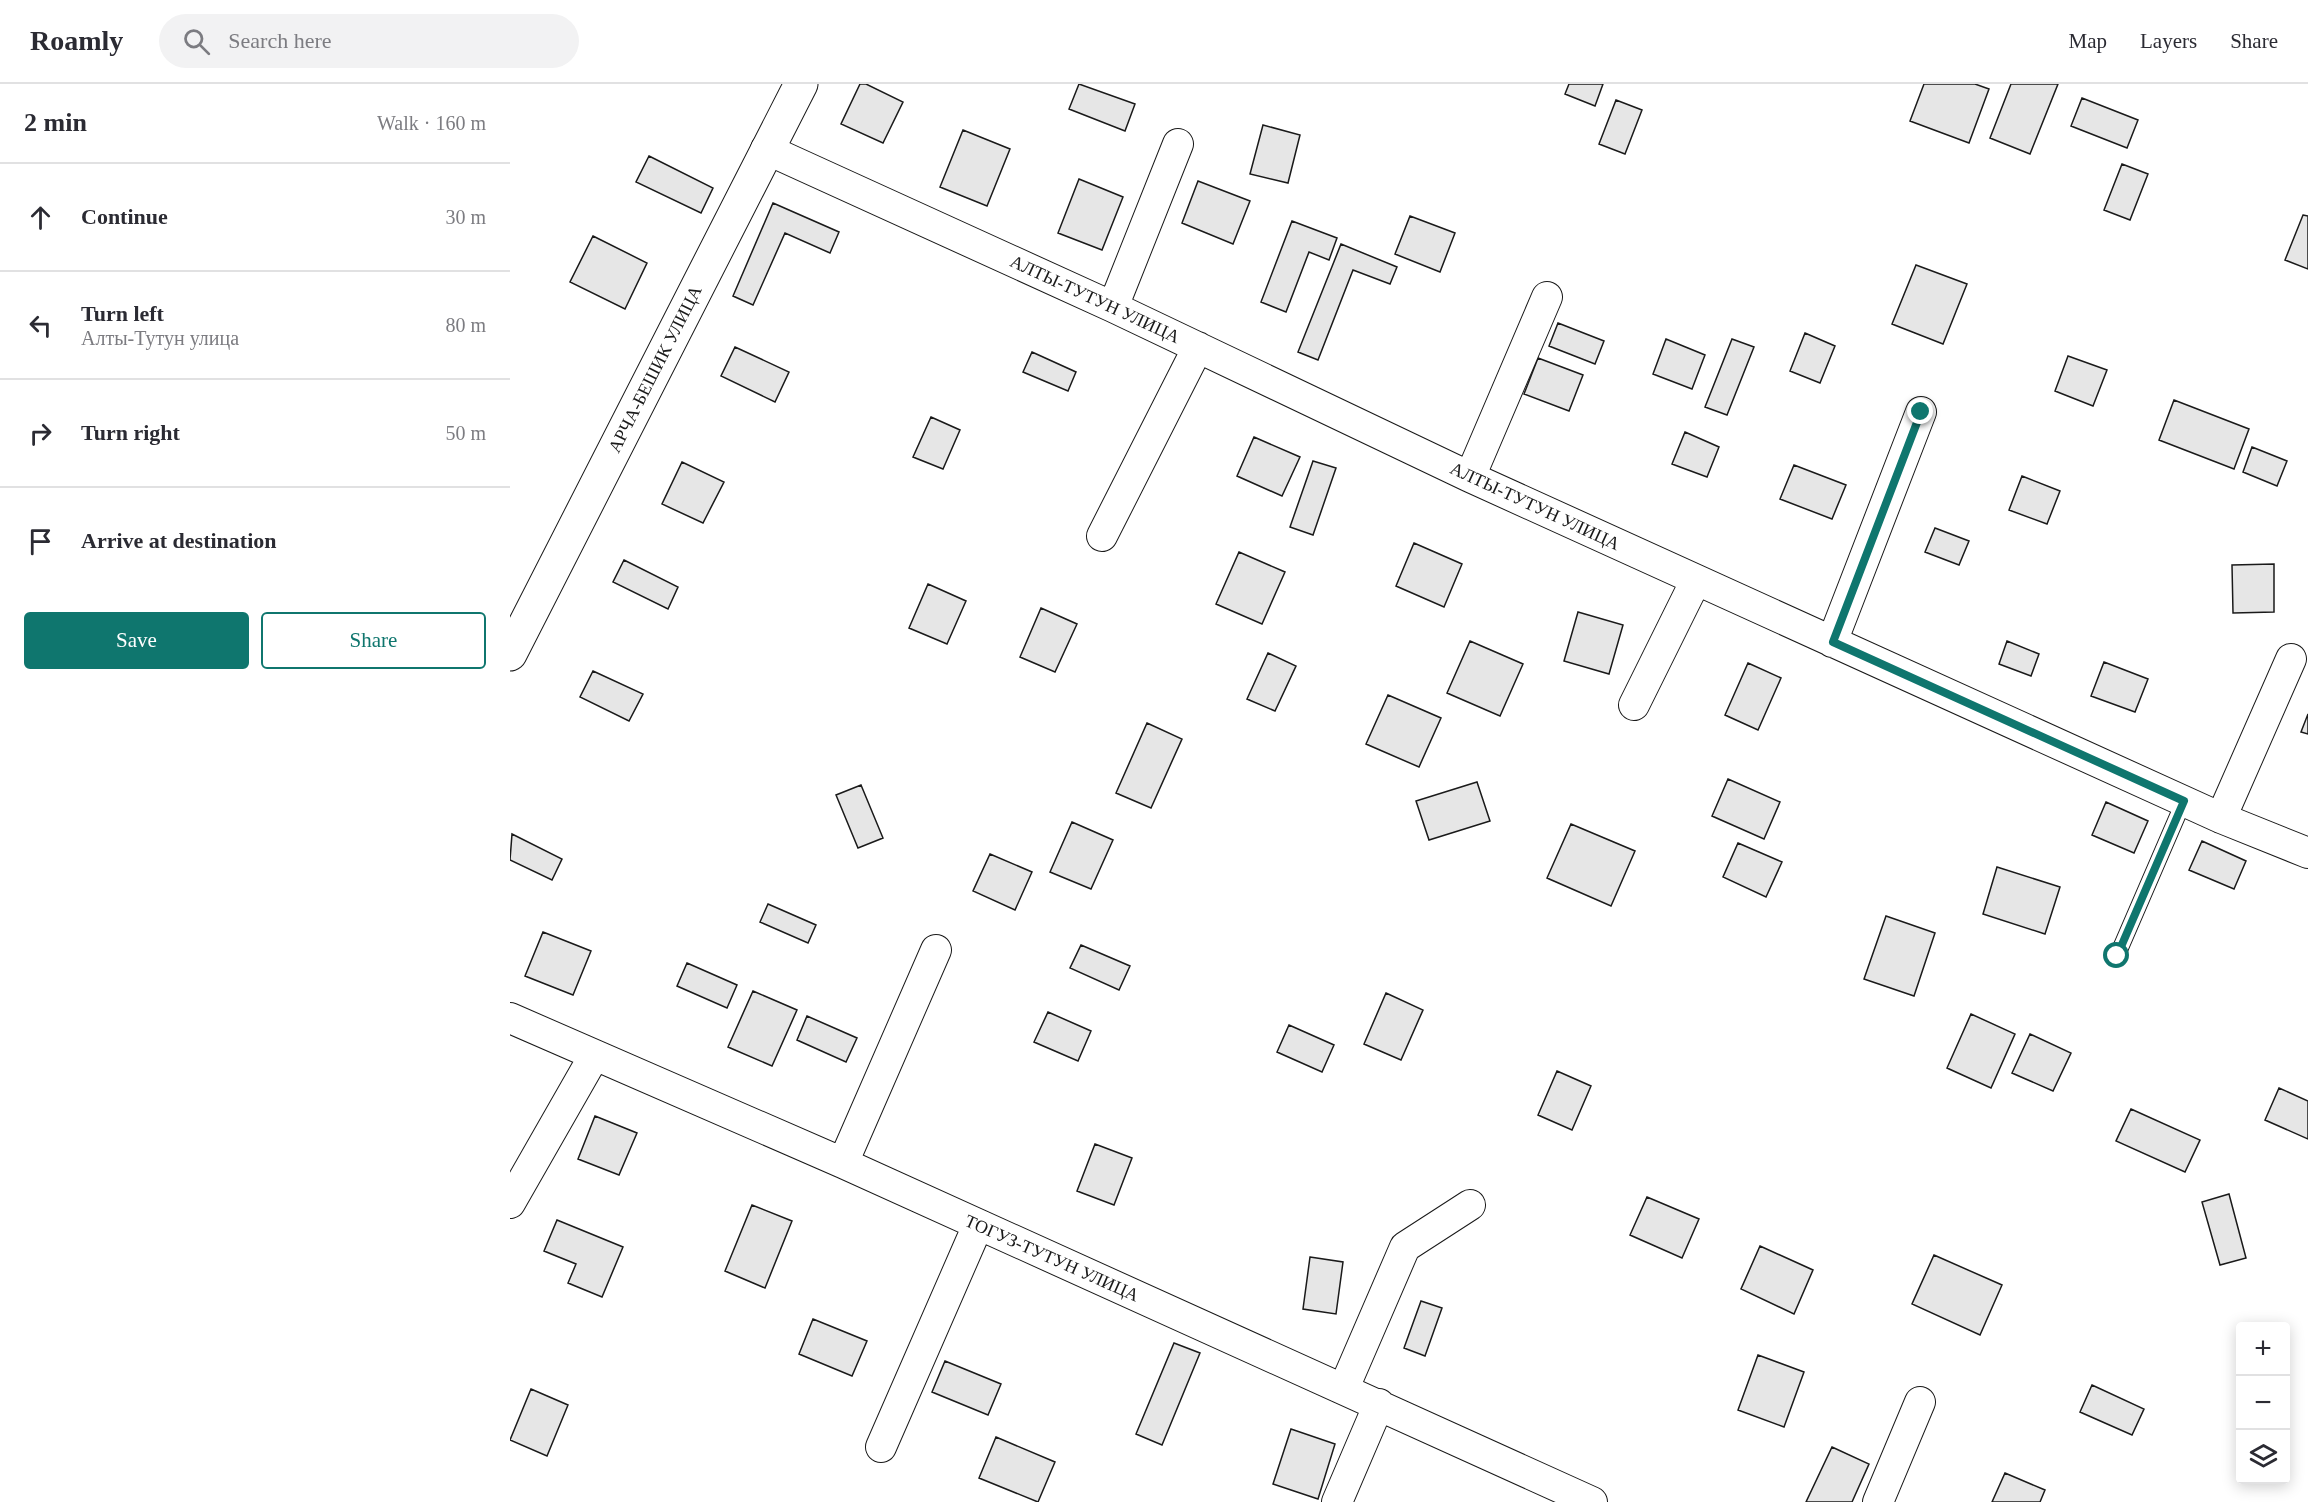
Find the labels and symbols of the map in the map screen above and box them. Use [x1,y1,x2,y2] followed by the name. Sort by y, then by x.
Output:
[1007,251,1183,347] street label: АЛТЫ-ТУТУН УЛИЦА
[604,282,706,456] street label: АРЧА-БЕШИК УЛИЦА
[1907,398,1933,424] route end
[1447,458,1623,554] street label: АЛТЫ-ТУТУН УЛИЦА
[2103,942,2129,968] route start
[962,1211,1142,1305] street label: ТОГУЗ-ТУТУН УЛИЦА

